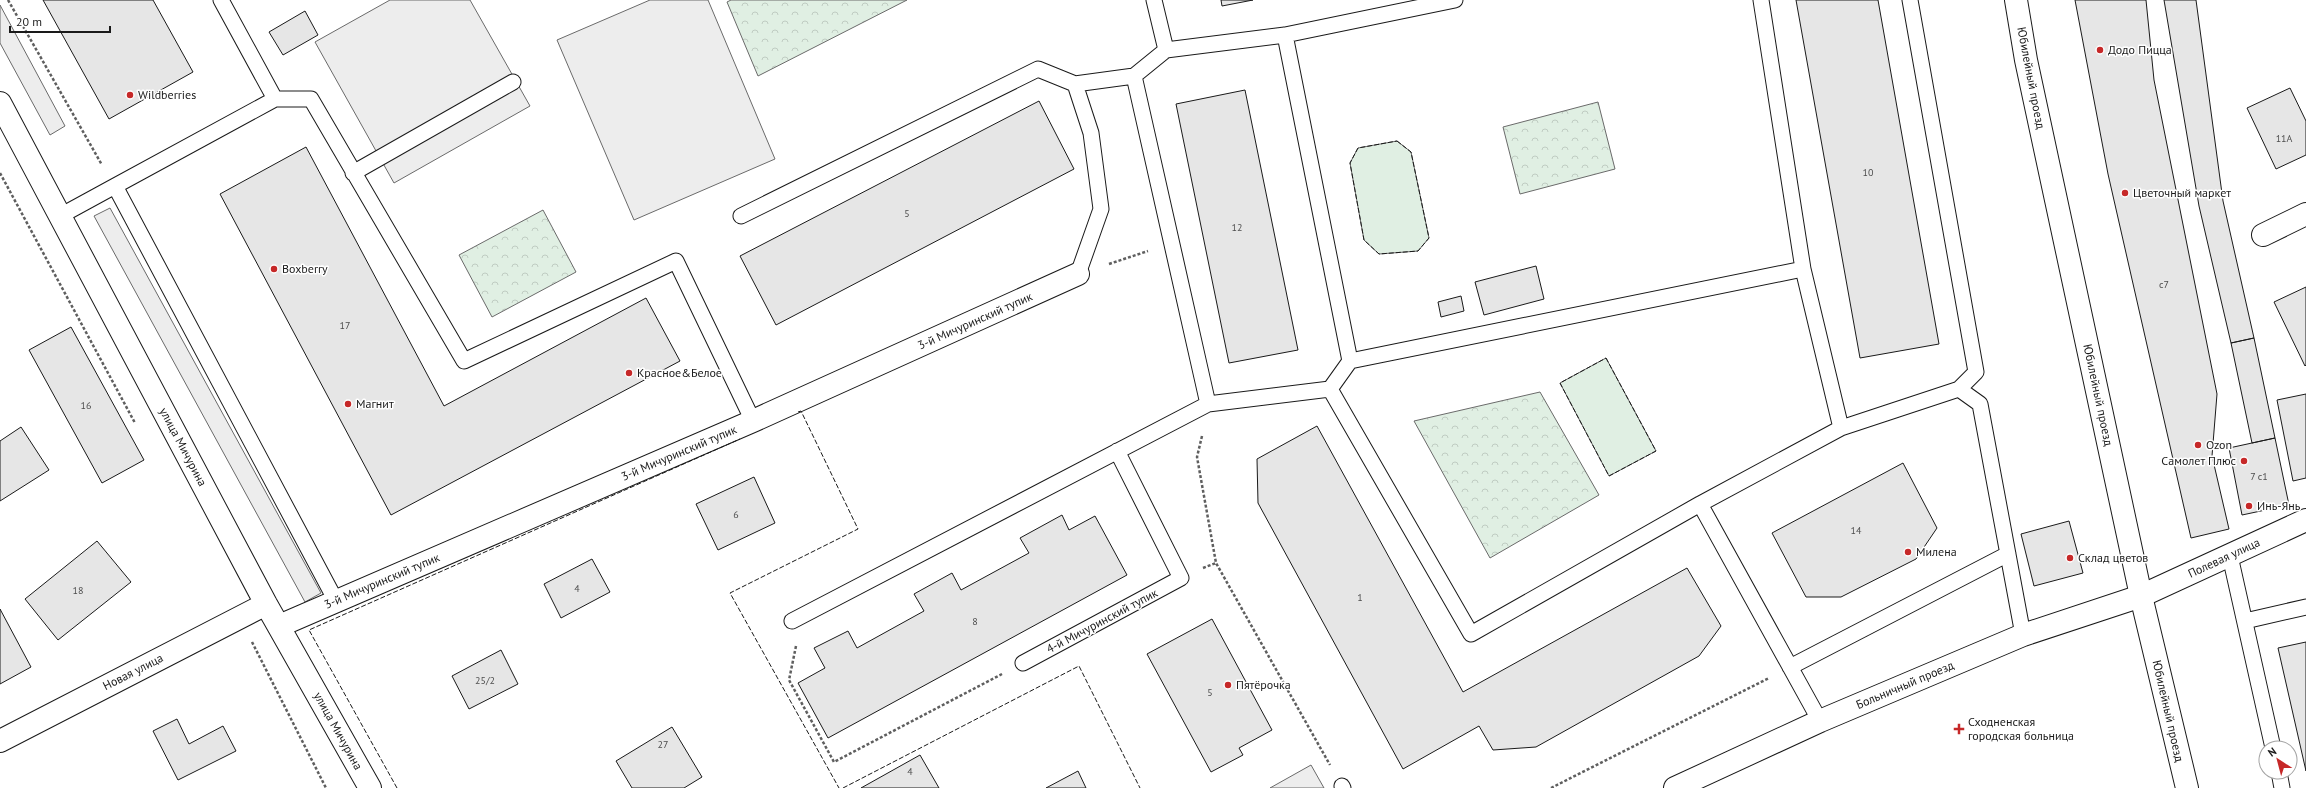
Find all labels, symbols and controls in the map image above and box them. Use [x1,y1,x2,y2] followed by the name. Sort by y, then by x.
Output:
[10,8,110,34] scale bar
[16,14,42,29] text: 20 m
[2014,26,2049,131] street label: Юбилейный проезд
[2108,42,2172,57] place label: Додо Пицца
[2095,45,2105,55] marker: Додо Пицца
[138,87,196,102] place label: Wildberries
[125,90,135,100] marker: Wildberries
[2276,132,2293,145] house number: 11А
[1863,166,1874,179] house number: 10
[2133,185,2231,200] place label: Цветочный маркет
[2120,188,2130,198] marker: Цветочный маркет
[904,207,910,220] house number: 5
[1232,221,1242,234] house number: 12
[282,261,328,276] place label: Boxberry
[269,264,279,274] marker: Boxberry
[2159,278,2169,291] house number: с7
[915,288,1035,353] street label: 3-й Мичуринский тупик
[340,319,350,332] house number: 17
[2080,343,2117,448] street label: Юбилейный проезд
[637,365,722,380] place label: Красное&Белое
[624,368,634,378] marker: Красное&Белое
[356,396,394,411] place label: Магнит
[81,399,91,412] house number: 16
[343,399,353,409] marker: Магнит
[156,405,210,489] street label: улица Мичурина
[619,421,739,484] street label: 3-й Мичуринский тупик
[2206,437,2232,452] place label: Ozon
[2193,440,2203,450] marker: Ozon
[2161,453,2237,468] place label: Самолет Плюс
[2239,456,2249,466] marker: Самолет Плюс
[2250,470,2268,483] house number: 7 с1
[2257,498,2301,513] place label: Инь-Янь
[2244,501,2254,511] marker: Инь-Янь
[733,508,739,521] house number: 6
[1851,524,1862,537] house number: 14
[2185,534,2262,581] street label: Полевая улица
[1916,544,1957,559] place label: Милена
[1903,547,1913,557] marker: Милена
[322,549,442,612] street label: 3-й Мичуринский тупик
[2078,550,2148,565] place label: Склад цветов
[2065,553,2075,563] marker: Склад цветов
[574,582,580,595] house number: 4
[73,584,83,597] house number: 18
[1044,585,1160,656] street label: 4-й Мичуринский тупик
[1357,591,1363,604] house number: 1
[972,615,978,628] house number: 8
[100,650,166,693] street label: Новая улица
[1854,657,1956,712] street label: Больничный проезд
[2150,659,2188,764] street label: Юбилейный проезд
[475,674,495,687] house number: 25/2
[1236,677,1291,692] place label: Пятёрочка
[1223,680,1233,690] marker: Пятёрочка
[1207,686,1213,699] house number: 5
[311,689,366,772] street label: улица Мичурина
[1968,714,2074,743] place label: Сходненская городская больница
[1953,723,1965,735] marker: Сходненская городская больница
[658,738,668,751] house number: 27
[2258,740,2298,780] north arrow
[2265,744,2279,760] text: N
[907,765,913,778] house number: 4

